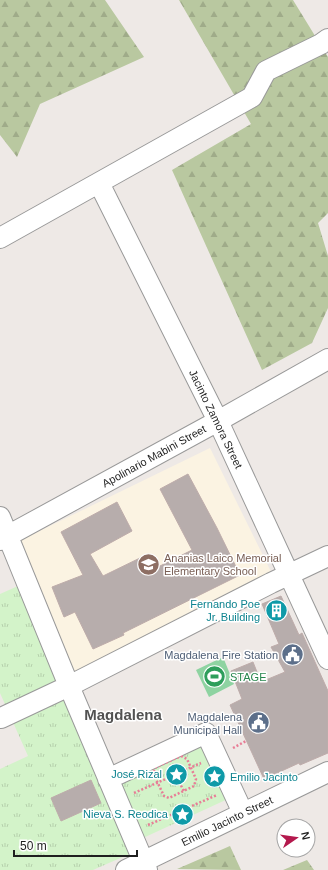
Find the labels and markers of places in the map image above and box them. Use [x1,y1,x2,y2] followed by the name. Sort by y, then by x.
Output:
[135,551,161,577] school or university icon: Ananias Laico Memorial Elementary School
[164,552,281,577] place label: Ananias Laico Memorial Elementary School
[263,597,289,623] building icon: Fernando Poe Jr. Building
[190,598,260,623] place label: Fernando Poe Jr. Building
[280,642,306,668] public building icon: Magdalena Fire Station
[164,649,278,661] place label: Magdalena Fire Station
[202,664,228,690] sports icon: STAGE
[230,671,266,683] place label: STAGE
[245,710,271,736] public building icon: Magdalena Municipal Hall
[174,711,243,736] place label: Magdalena Municipal Hall
[164,761,190,787] place icon: José Rizal
[201,764,227,790] place icon: Emilio Jacinto
[111,768,162,780] place label: José Rizal
[230,771,298,783] place label: Emilio Jacinto
[170,801,196,827] place icon: Nieva S. Reodica
[83,808,169,820] place label: Nieva S. Reodica

